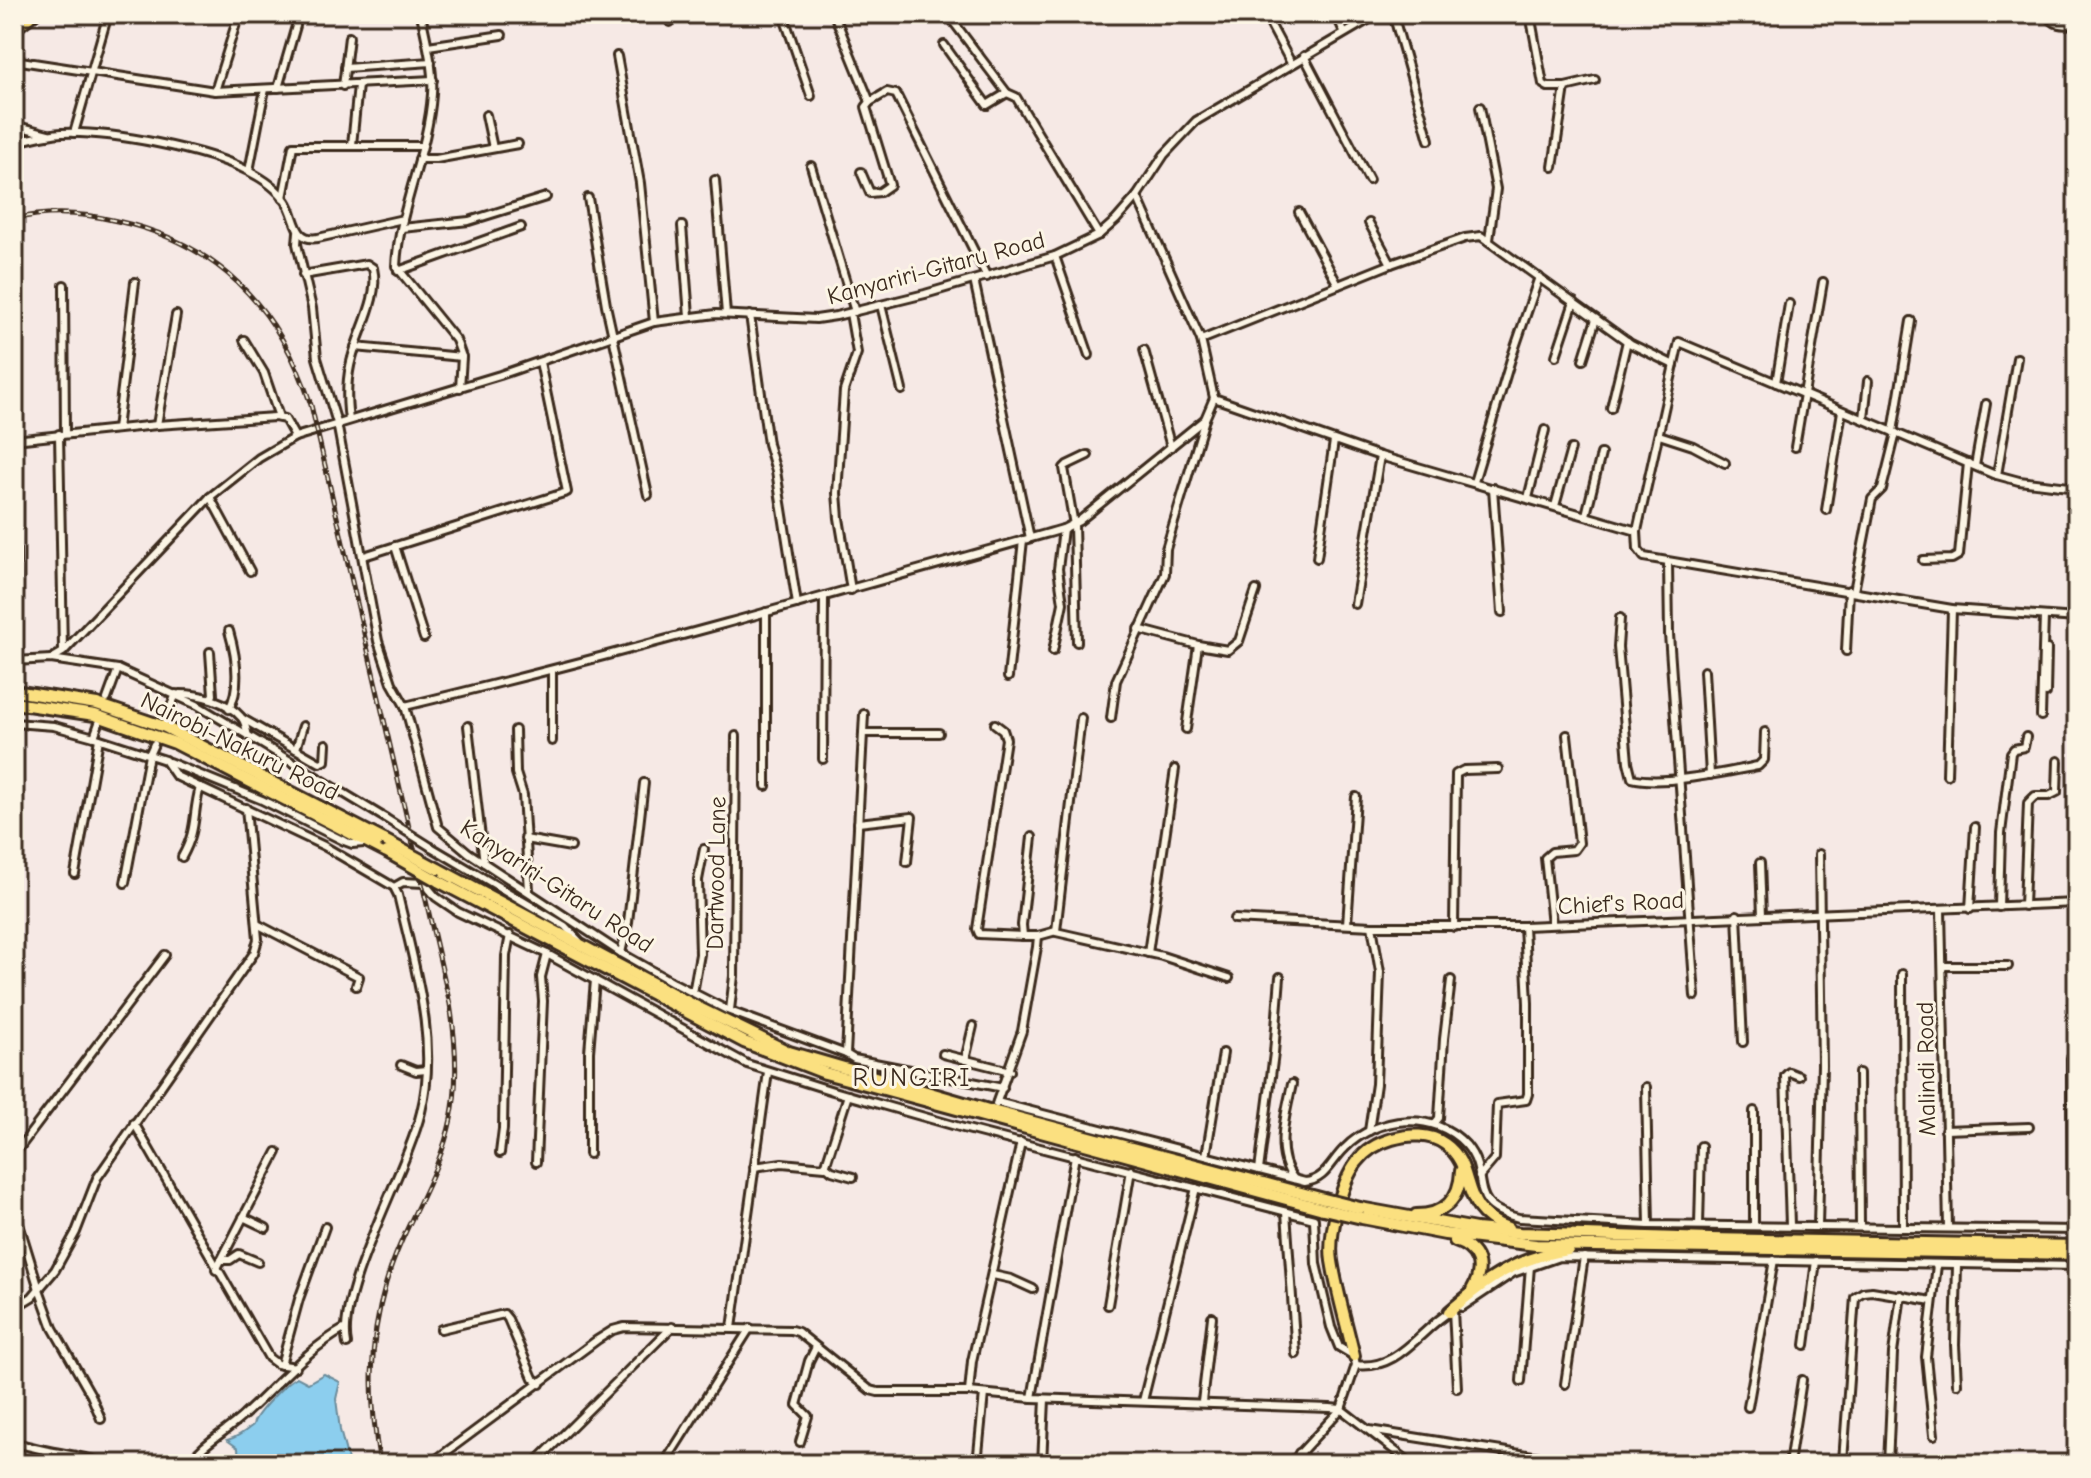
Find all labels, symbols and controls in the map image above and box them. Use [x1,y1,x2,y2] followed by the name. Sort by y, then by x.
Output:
[824,225,1048,311] street label: Kanyariri-Gitaru Road
[136,686,344,806] street label: Nairobi-Nakuru Road
[701,796,731,950] street label: Dartwood Lane
[455,813,659,959] street label: Kanyariri-Gitaru Road
[1557,886,1685,920] street label: Chief's Road
[1911,1002,1941,1136] street label: Malindi Road
[852,1063,972,1093] district label: RUNGIRI

